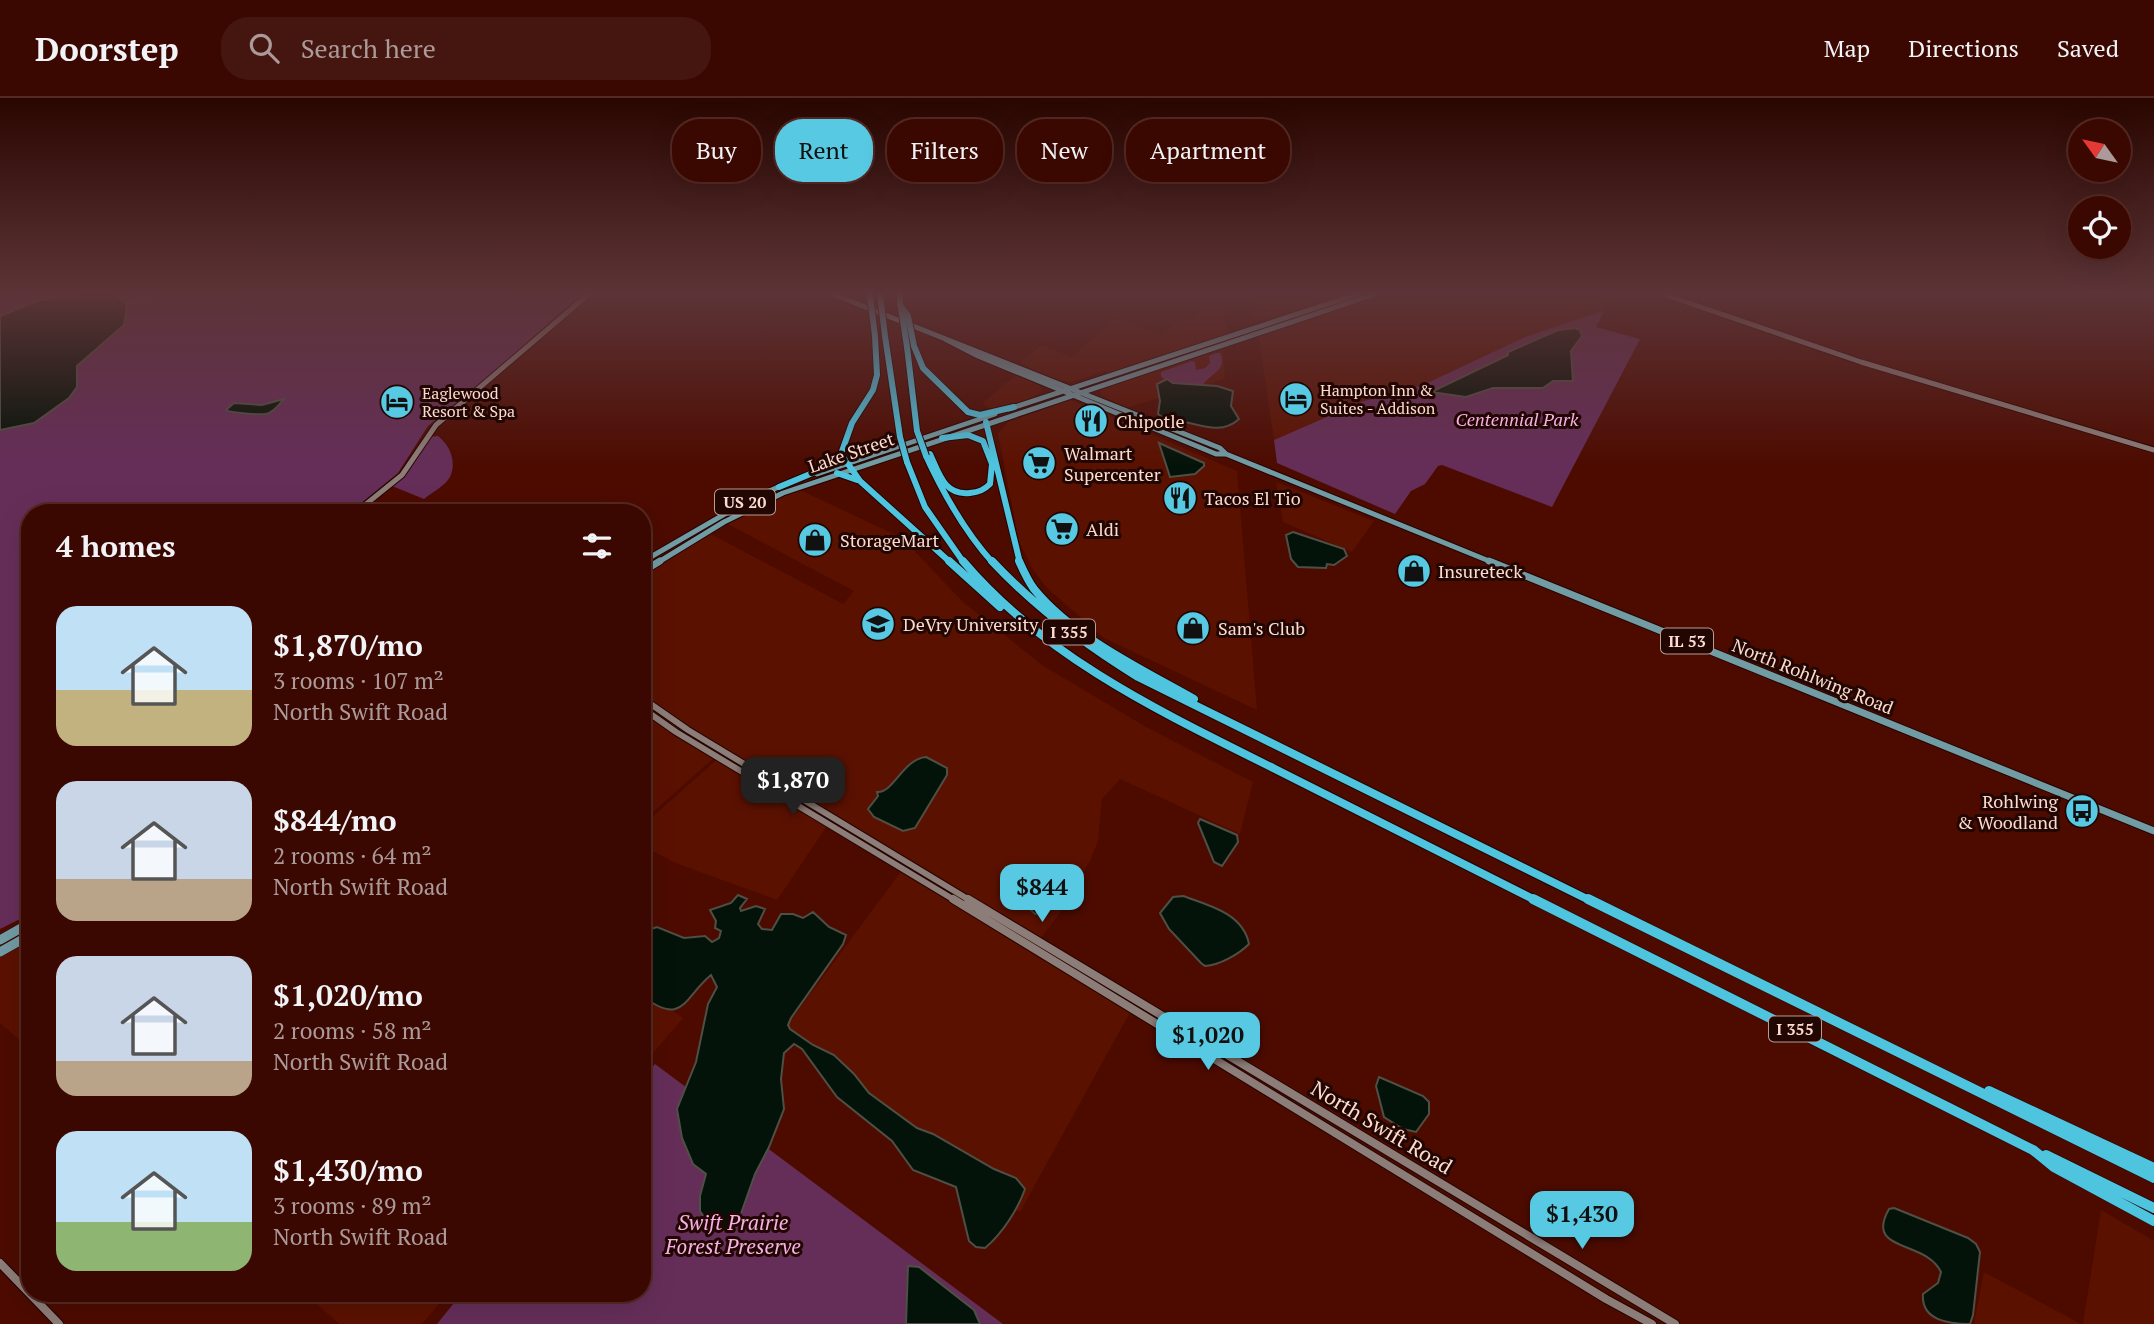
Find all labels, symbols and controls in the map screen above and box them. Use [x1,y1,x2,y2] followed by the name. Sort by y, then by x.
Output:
[221,17,711,80] search box
[35,27,179,70] text: Doorstep
[245,29,283,67] icon: search
[301,31,436,65] text: Search here
[1824,32,1870,64] text: Map
[1908,32,2019,64] text: Directions
[2057,32,2119,64] text: Saved
[672,119,761,182] chip: Buy
[775,119,873,182] chip: Rent
[887,119,1003,182] chip: Filters
[1017,119,1112,182] chip: New
[1126,119,1290,182] chip: Apartment
[2068,119,2132,182] north arrow
[2068,119,2131,259] map controls
[2068,196,2131,259] button: locate
[1320,379,1436,419] place label: Hampton Inn & Suites - Addison
[1277,380,1315,418] hotel icon: Hampton Inn & Suites - Addison
[422,382,515,422] place label: Eaglewood Resort & Spa
[378,383,416,421] hotel icon: Eaglewood Resort & Spa
[1072,402,1110,440] restaurant icon: Chipotle
[1456,407,1579,431] park label: Centennial Park
[1116,409,1185,433] place label: Chipotle
[805,426,898,478] street label: Lake Street
[1064,441,1161,486] place label: Walmart Supercenter
[1020,444,1058,482] supermarket icon: Walmart Supercenter
[1161,479,1199,517] restaurant icon: Tacos El Tio
[1204,486,1301,510] place label: Tacos El Tio
[715,490,775,514] road number: US 20
[1043,510,1081,548] supermarket icon: Aldi
[1086,517,1119,541] place label: Aldi
[796,521,834,559] shop icon: StorageMart
[56,526,175,566] text: 4 homes
[578,527,616,565] icon: filters
[840,528,939,552] place label: StorageMart
[1395,552,1433,590] shop icon: Insureteck
[1438,559,1523,583] place label: Insureteck
[859,605,897,643] school or university icon: DeVry University
[1174,609,1212,647] shop icon: Sam's Club
[903,612,1039,636] place label: DeVry University
[1218,616,1305,640] place label: Sam's Club
[1043,620,1095,645] road number: I 355
[273,625,423,665] text: $1,870/mo
[1661,628,1713,654] road number: IL 53
[1729,633,1897,719] street label: North Rohlwing Road
[112,634,196,718] icon: home
[273,665,444,696] text: 3 rooms · 107 m²
[273,696,448,727] text: North Swift Road
[736,758,850,817] pin: $1,870
[757,764,829,795] text: $1,870
[1957,789,2059,834] place label: Rohlwing & Woodland
[2063,792,2101,830] bus stop icon: Rohlwing & Woodland
[273,800,397,840] text: $844/mo
[112,809,196,893] icon: home
[273,840,432,871] text: 2 rooms · 64 m²
[1001,864,1083,924] pin: $844
[273,871,448,902] text: North Swift Road
[1016,871,1068,902] text: $844
[273,975,423,1015] text: $1,020/mo
[112,984,196,1068] icon: home
[1151,1012,1265,1072] pin: $1,020
[273,1015,432,1046] text: 2 rooms · 58 m²
[1769,1016,1821,1042] road number: I 355
[1172,1019,1244,1050] text: $1,020
[273,1046,448,1077] text: North Swift Road
[1306,1074,1458,1180] street label: North Swift Road
[273,1150,423,1190] text: $1,430/mo
[112,1159,196,1243] icon: home
[273,1190,432,1221] text: 3 rooms · 89 m²
[1525,1192,1639,1251] pin: $1,430
[1546,1198,1618,1229] text: $1,430
[664,1208,801,1260] park label: Swift Prairie Forest Preserve
[273,1221,448,1252] text: North Swift Road

